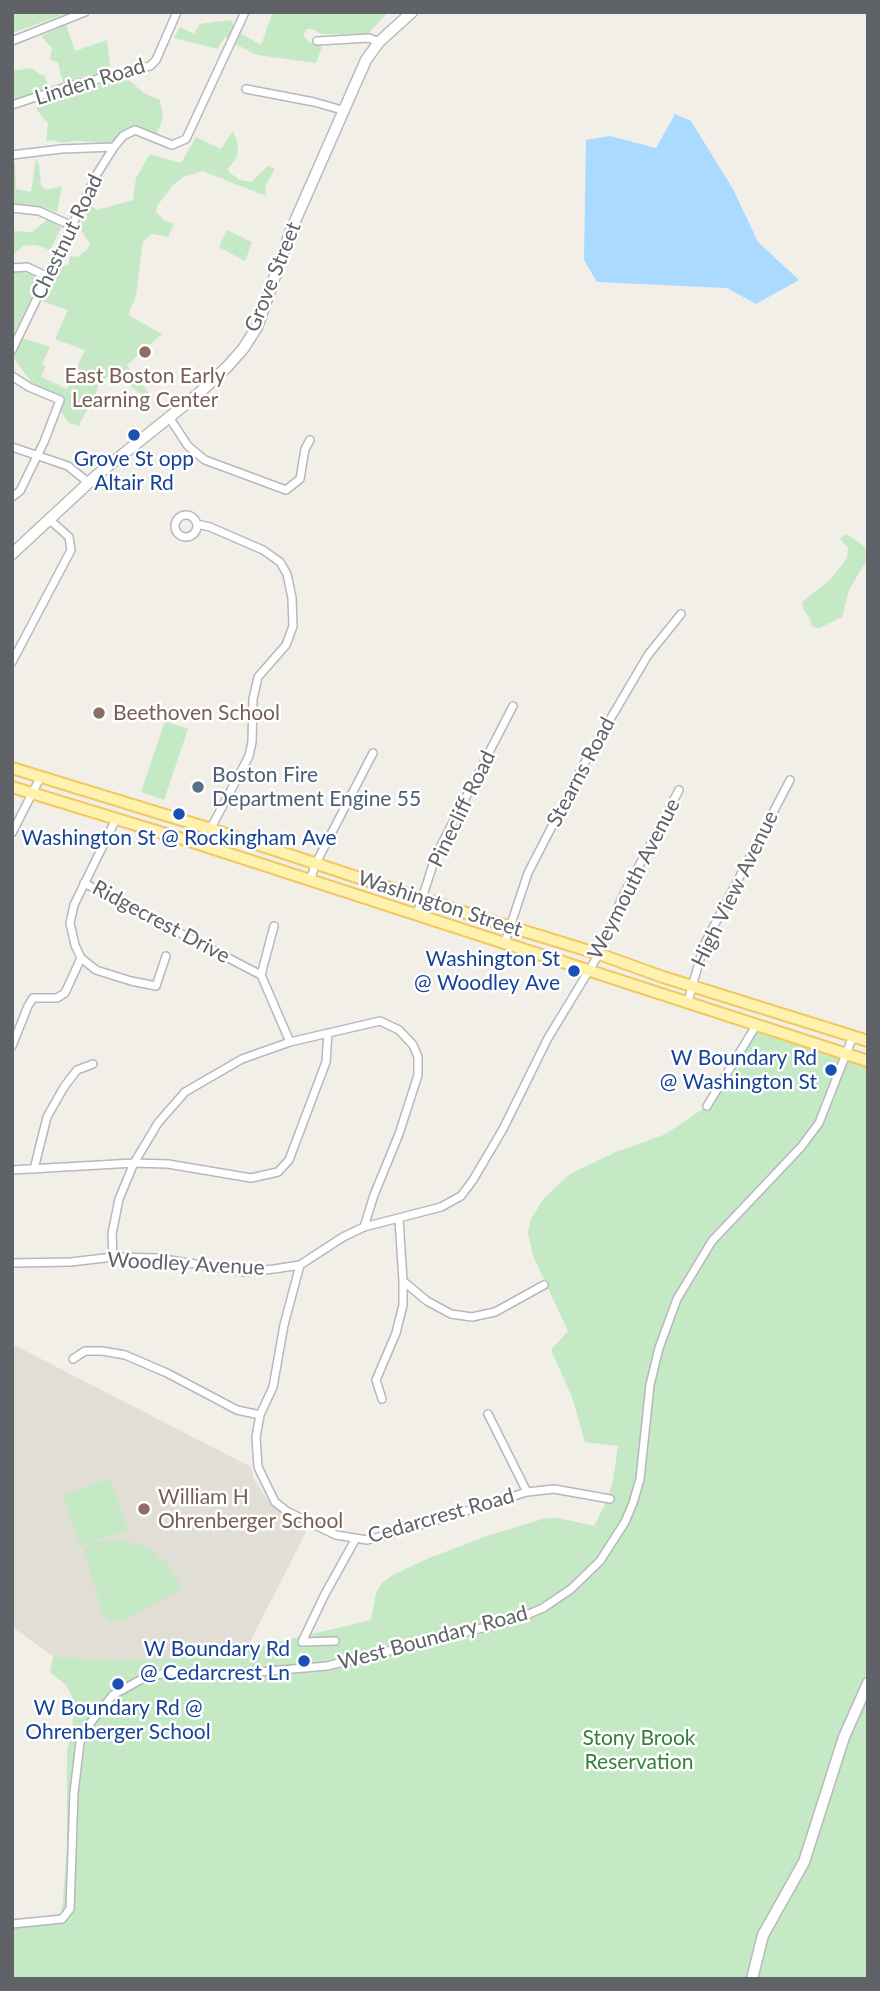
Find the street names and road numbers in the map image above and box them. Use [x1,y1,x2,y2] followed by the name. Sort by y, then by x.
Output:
[32,53,148,111] street label: Linden Road
[26,170,108,304] street label: Chestnut Road
[240,218,306,336] street label: Grove Street
[542,713,620,831] street label: Stearns Road
[423,747,501,871] street label: Pinecliff Road
[583,794,685,964] street label: Weymouth Avenue
[686,807,784,971] street label: High View Avenue
[355,866,525,942] street label: Washington Street
[88,875,234,969] street label: Ridgecrest Drive
[107,1247,265,1281] street label: Woodley Avenue
[365,1483,517,1549] street label: Cedarcrest Road
[336,1601,530,1675] street label: West Boundary Road

